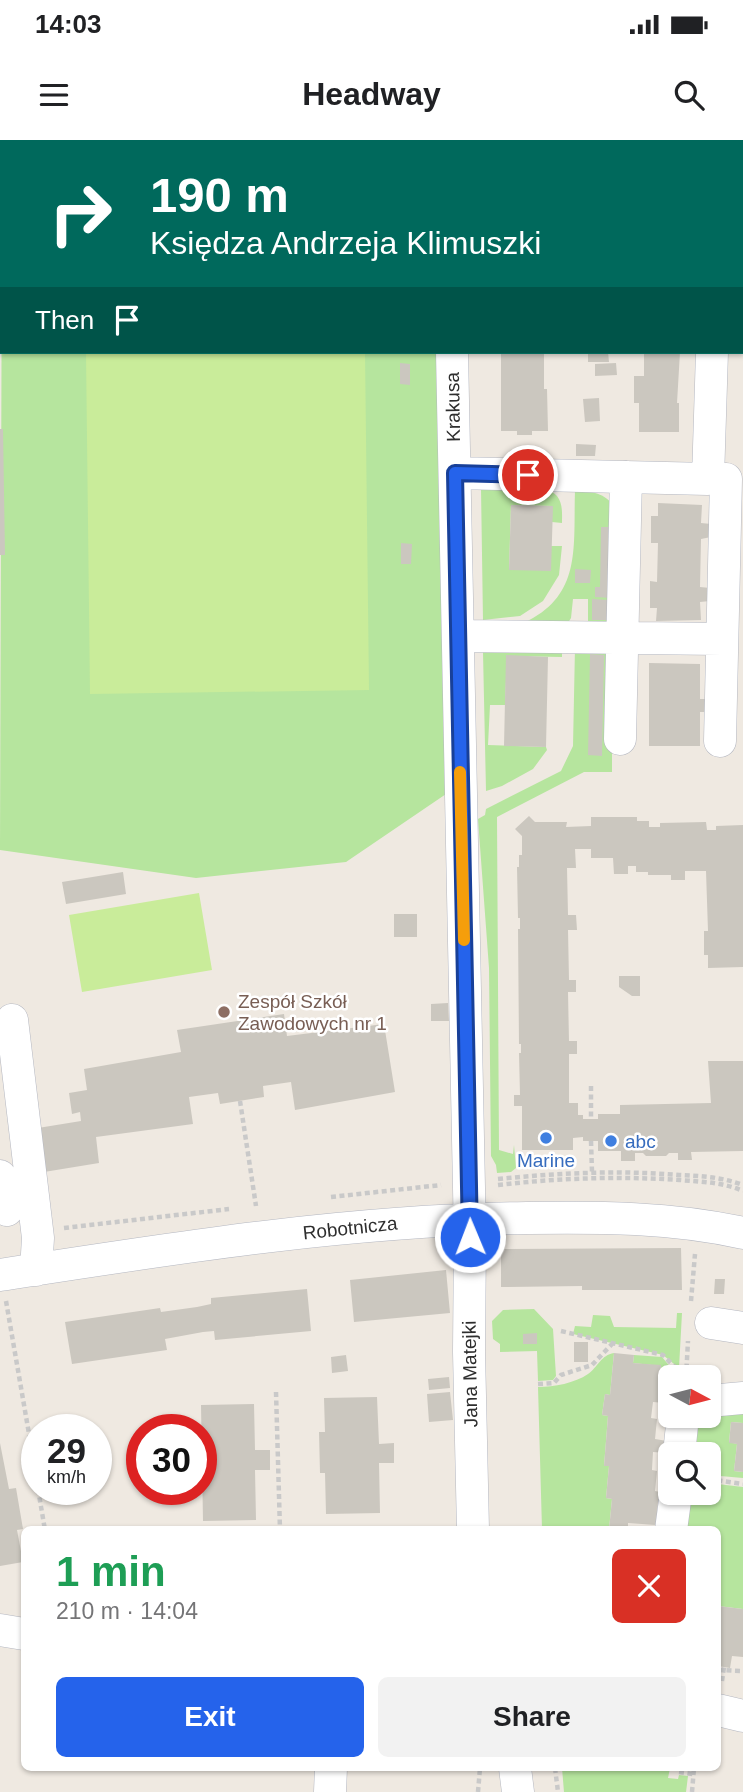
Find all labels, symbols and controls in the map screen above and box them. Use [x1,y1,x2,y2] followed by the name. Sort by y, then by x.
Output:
[35,9,102,39] text: 14:03
[35,76,73,114] icon: menu
[302,76,441,112] text: Headway
[670,76,708,114] icon: search
[35,168,126,259] icon: right
[150,168,289,222] text: 190 m
[150,225,541,261] text: Księdza Andrzeja Klimuszki
[108,301,146,339] icon: arrive
[35,305,94,335] text: Then
[442,372,464,442] street label: Krakusa
[498,445,558,505] pin
[509,456,547,494] icon: arrive
[238,991,387,1034] place label: Zespół Szkół Zawodowych nr 1
[216,1004,232,1020] marker: Zespół Szkół Zawodowych nr 1
[538,1130,554,1146] marker: Marine
[625,1131,656,1152] place label: abc
[603,1133,619,1149] marker: abc
[517,1150,575,1171] place label: Marine
[433,1200,507,1274] position arrow
[302,1213,399,1243] street label: Robotnicza
[459,1320,481,1428] street label: Jana Matejki
[658,1365,721,1428] north arrow
[658,1365,721,1505] map controls
[126,1414,217,1505] speed limit sign: 30
[47,1431,86,1470] text: 29
[658,1442,721,1505] button: search
[47,1467,86,1487] text: km/h
[56,1548,166,1595] text: 1 min
[612,1549,686,1623] button: close
[56,1598,198,1624] text: 210 m · 14:04
[56,1677,364,1757] button: Exit
[378,1677,686,1757] button: Share

